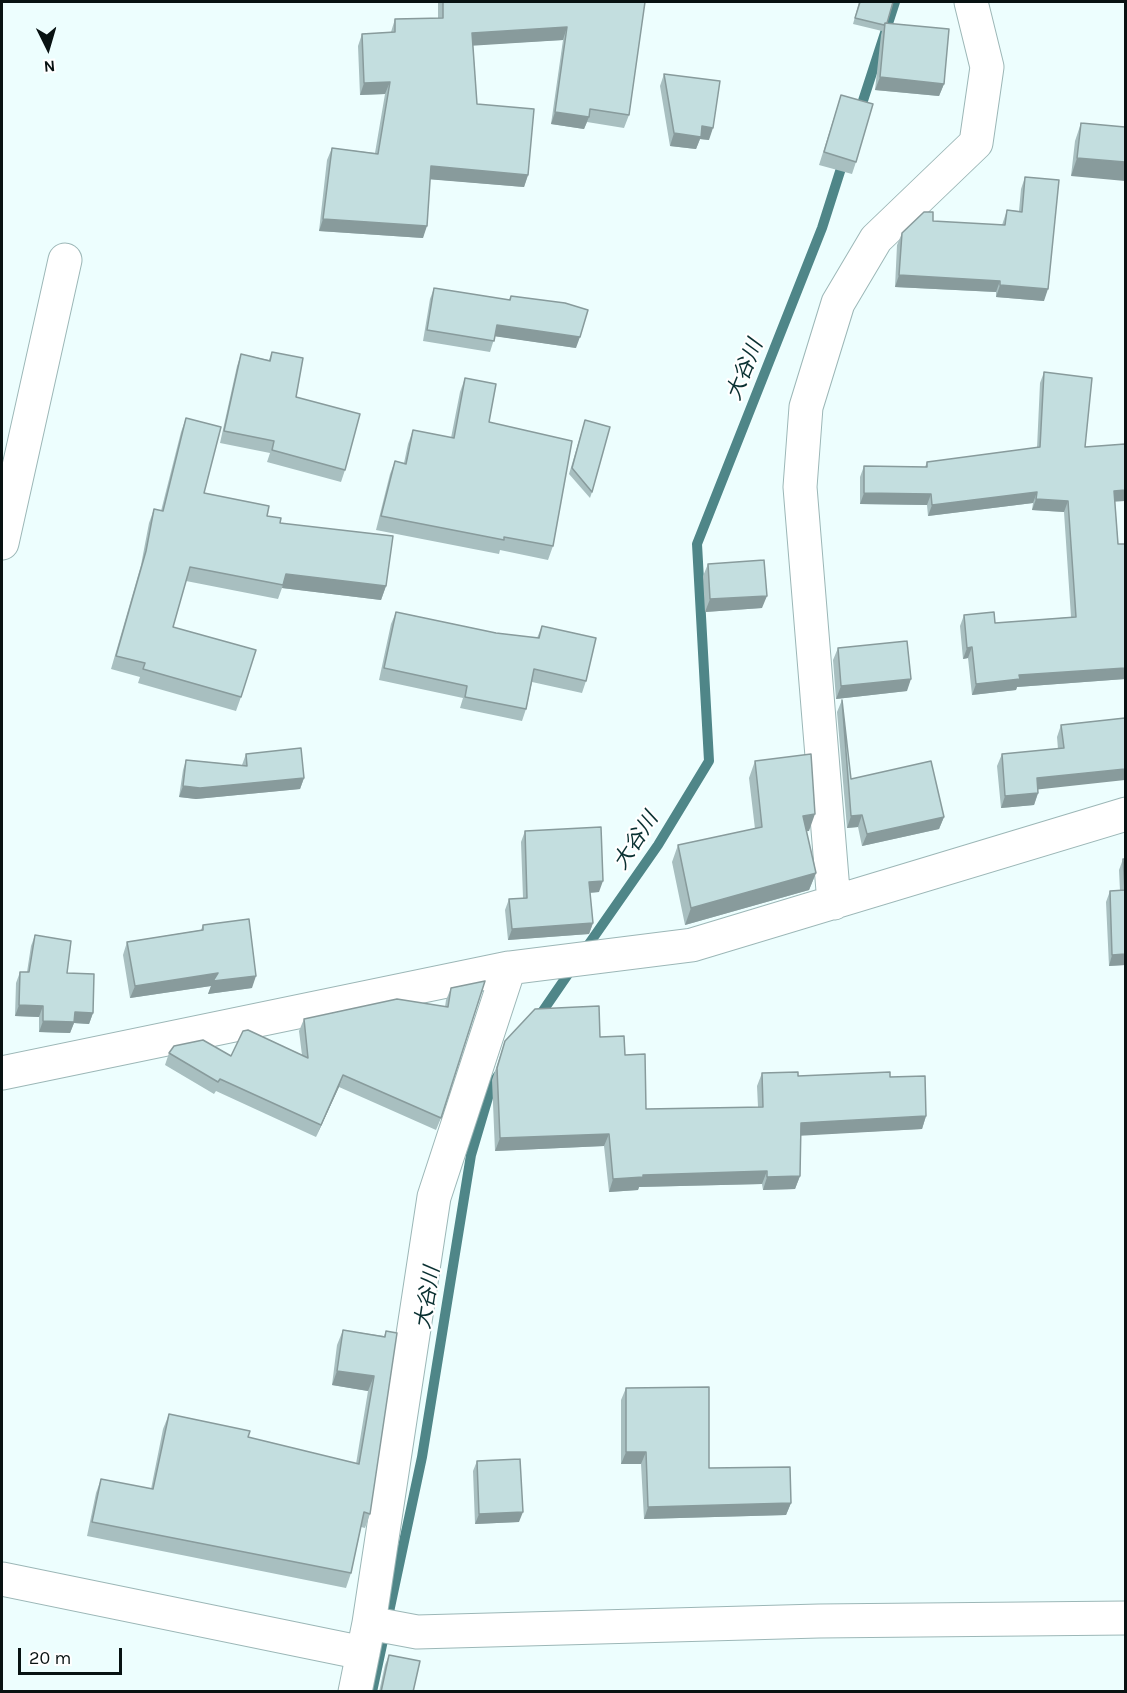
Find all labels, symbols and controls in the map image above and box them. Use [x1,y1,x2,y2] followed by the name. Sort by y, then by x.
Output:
[18,18,78,78] north arrow
[43,56,56,76] text: N
[722,336,768,404] water label: 大谷川
[608,808,664,874] water label: 大谷川
[411,1265,445,1331] water label: 大谷川
[21,1636,124,1674] scale bar
[29,1647,71,1669] text: 20 m

